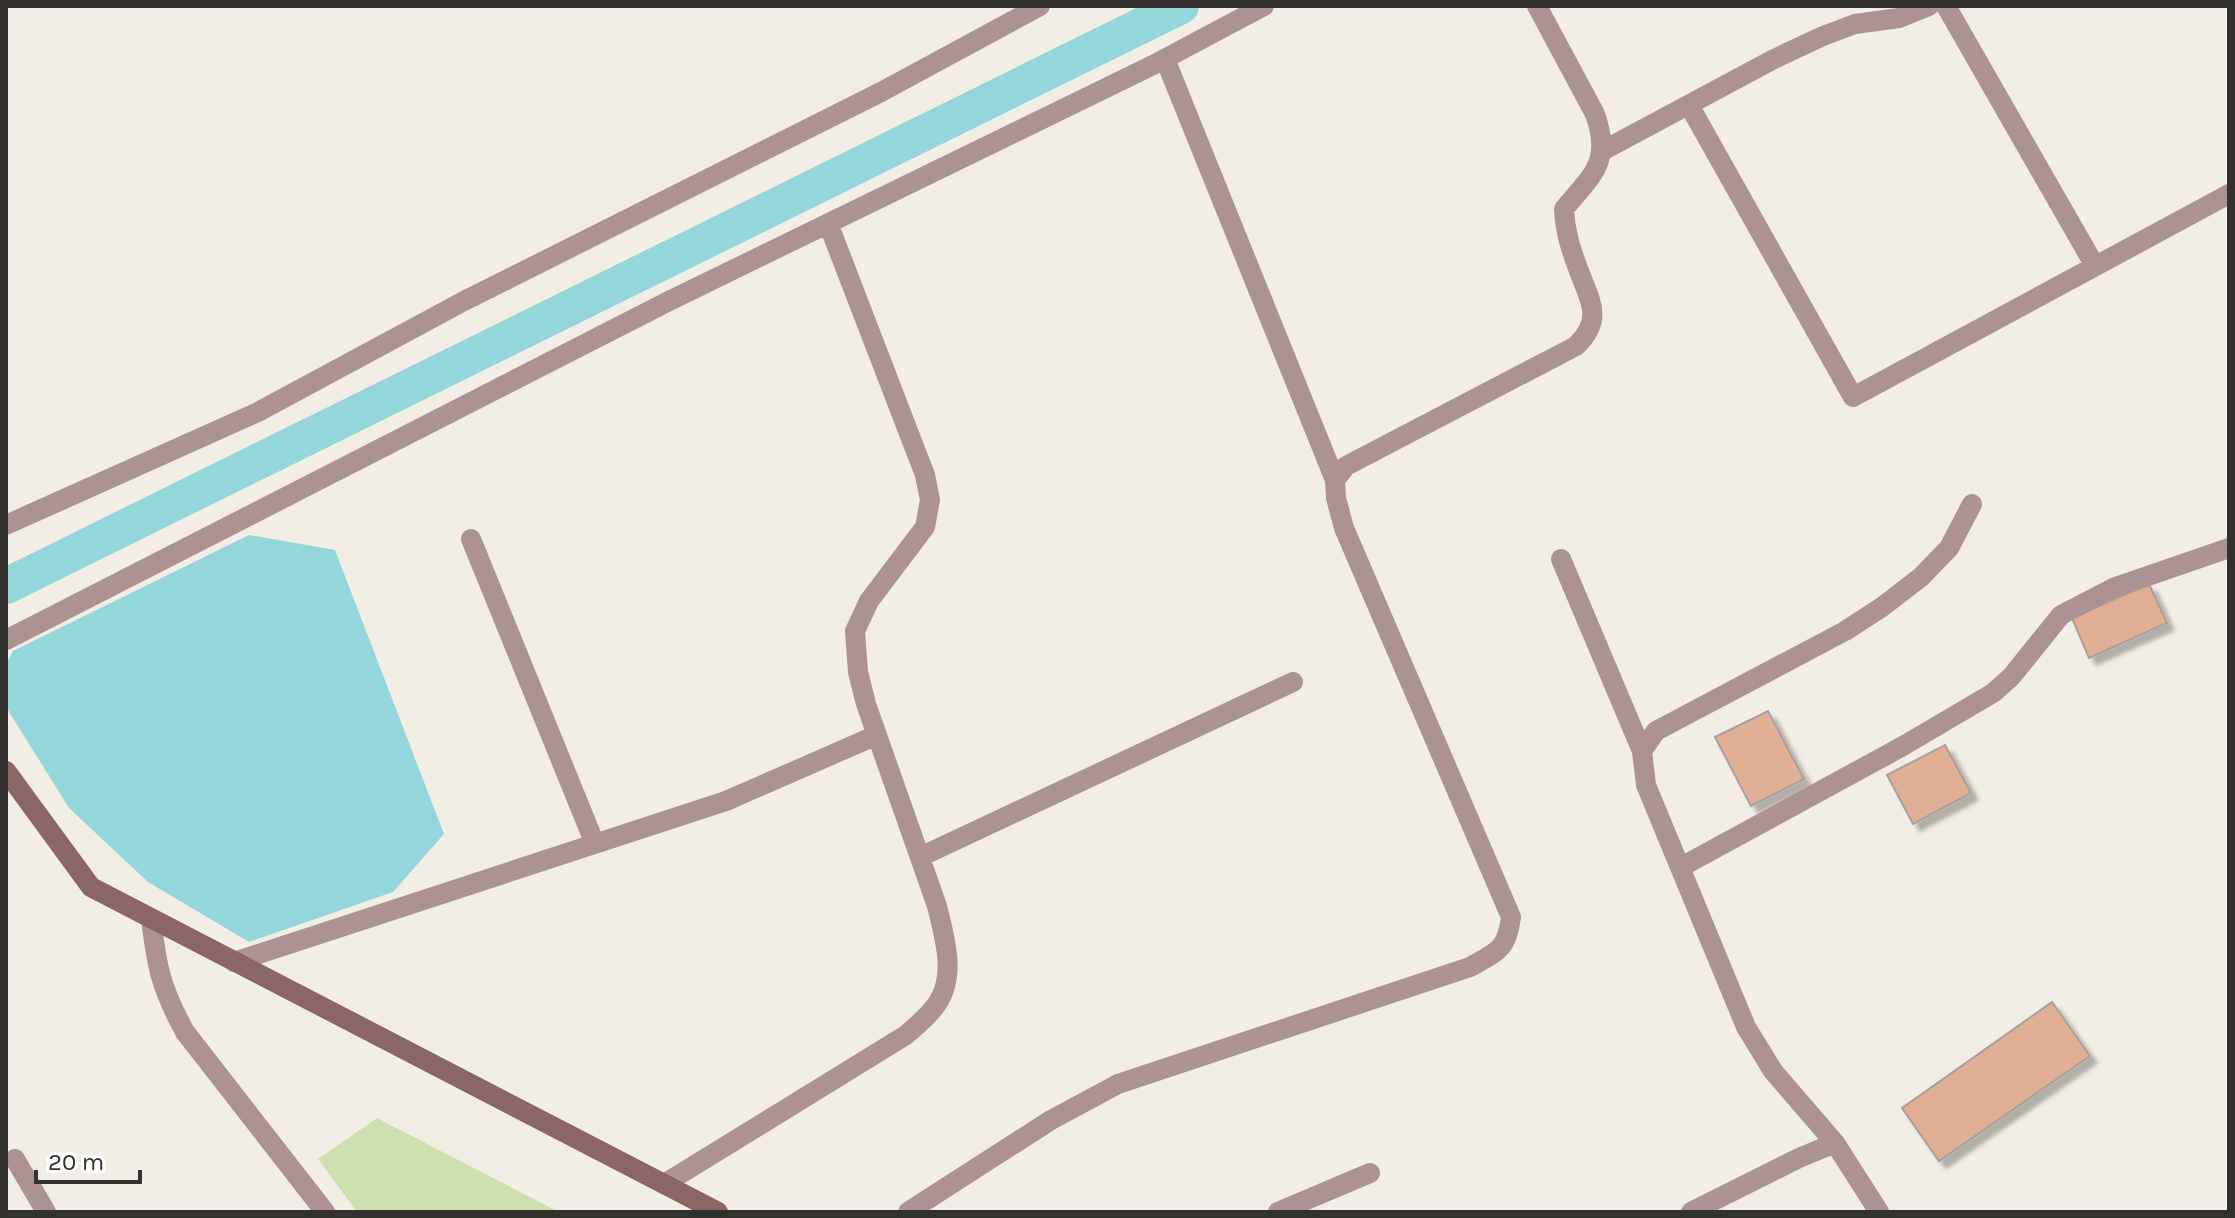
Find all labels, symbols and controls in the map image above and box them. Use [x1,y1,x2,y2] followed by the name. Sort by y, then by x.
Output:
[36,1134,140,1184] scale bar
[48,1148,104,1176] text: 20 m

